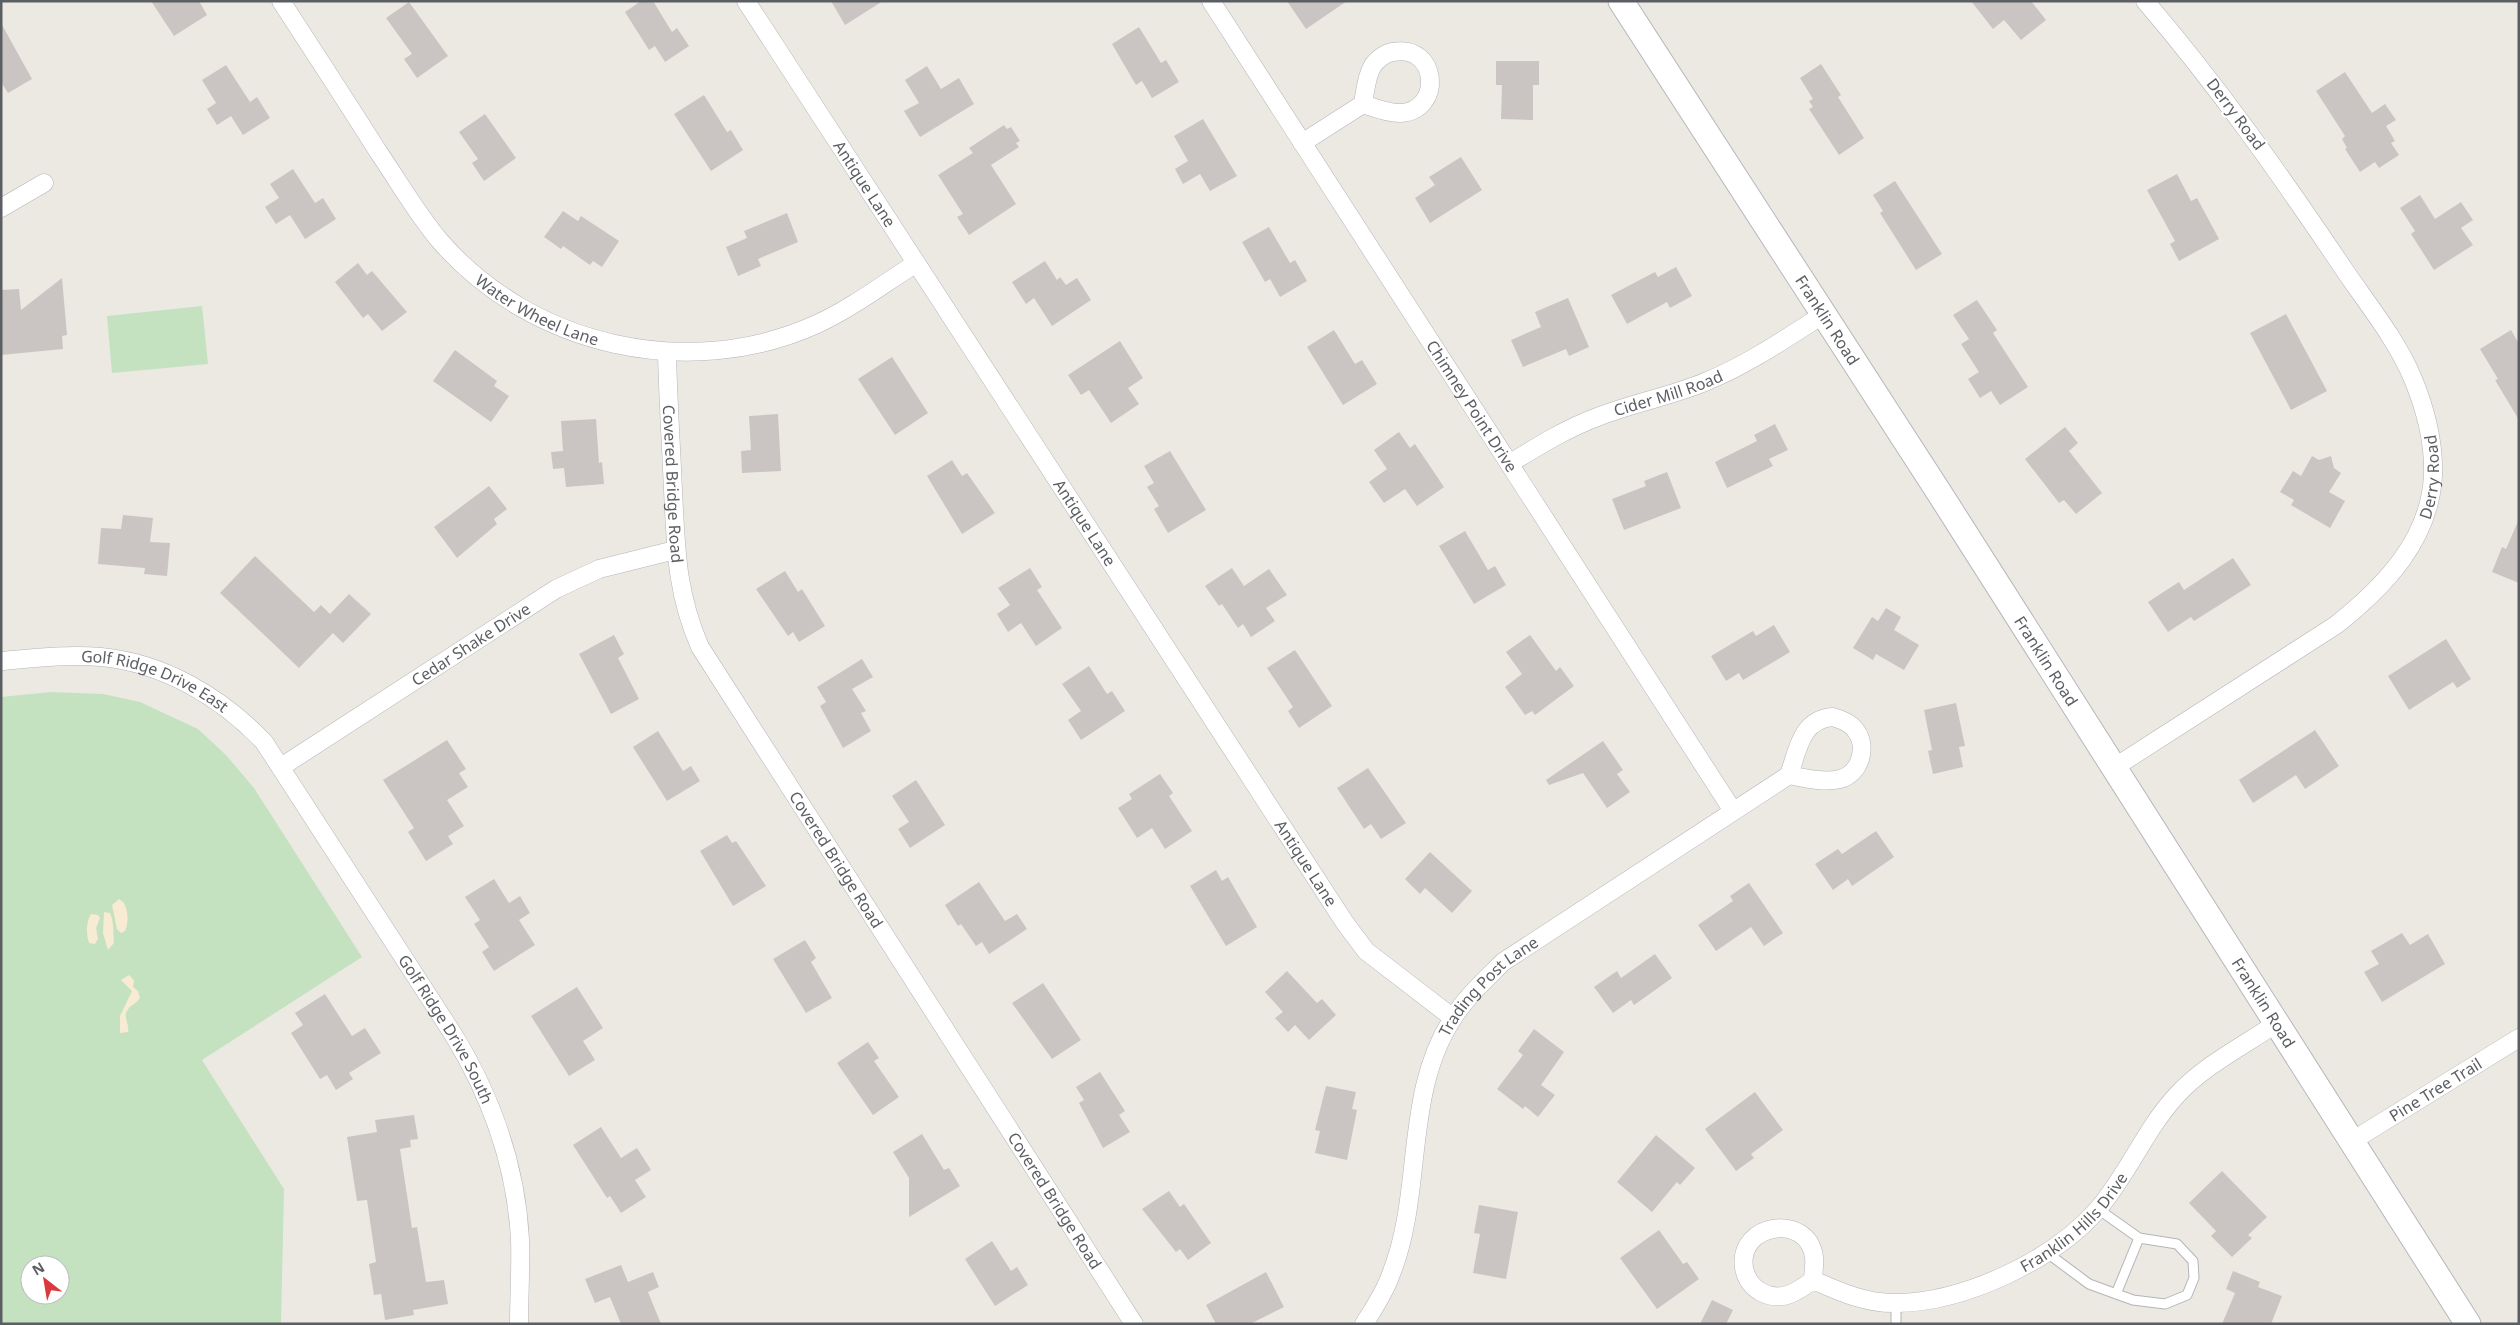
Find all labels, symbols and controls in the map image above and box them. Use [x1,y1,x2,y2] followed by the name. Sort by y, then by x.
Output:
[2202,74,2270,154] street label: Derry Road
[828,136,901,231] street label: Antique Lane
[471,269,601,350] street label: Water Wheel Lane
[1790,271,1865,369] street label: Franklin Road
[1421,336,1523,476] street label: Chimney Point Drive
[1611,365,1726,421] street label: Cider Mill Road
[658,404,689,564] street label: Covered Bridge Road
[2414,433,2444,522] street label: Derry Road
[1049,475,1121,570] street label: Antique Lane
[407,598,535,691] street label: Cedar Shake Drive
[2009,612,2083,710] street label: Franklin Road
[81,645,233,717] street label: Golf Ridge Drive East
[784,787,888,932] street label: Covered Bridge Road
[1270,815,1342,911] street label: Antique Lane
[1433,931,1542,1040] street label: Trading Post Lane
[393,950,498,1107] street label: Golf Ridge Drive South
[2227,953,2300,1052] street label: Franklin Road
[2385,1053,2486,1127] street label: Pine Tree Trail
[1003,1128,1107,1273] street label: Covered Bridge Road
[2016,1168,2132,1277] street label: Franklin Hills Drive
[20,1255,70,1305] north arrow
[28,1257,48,1280] text: N

